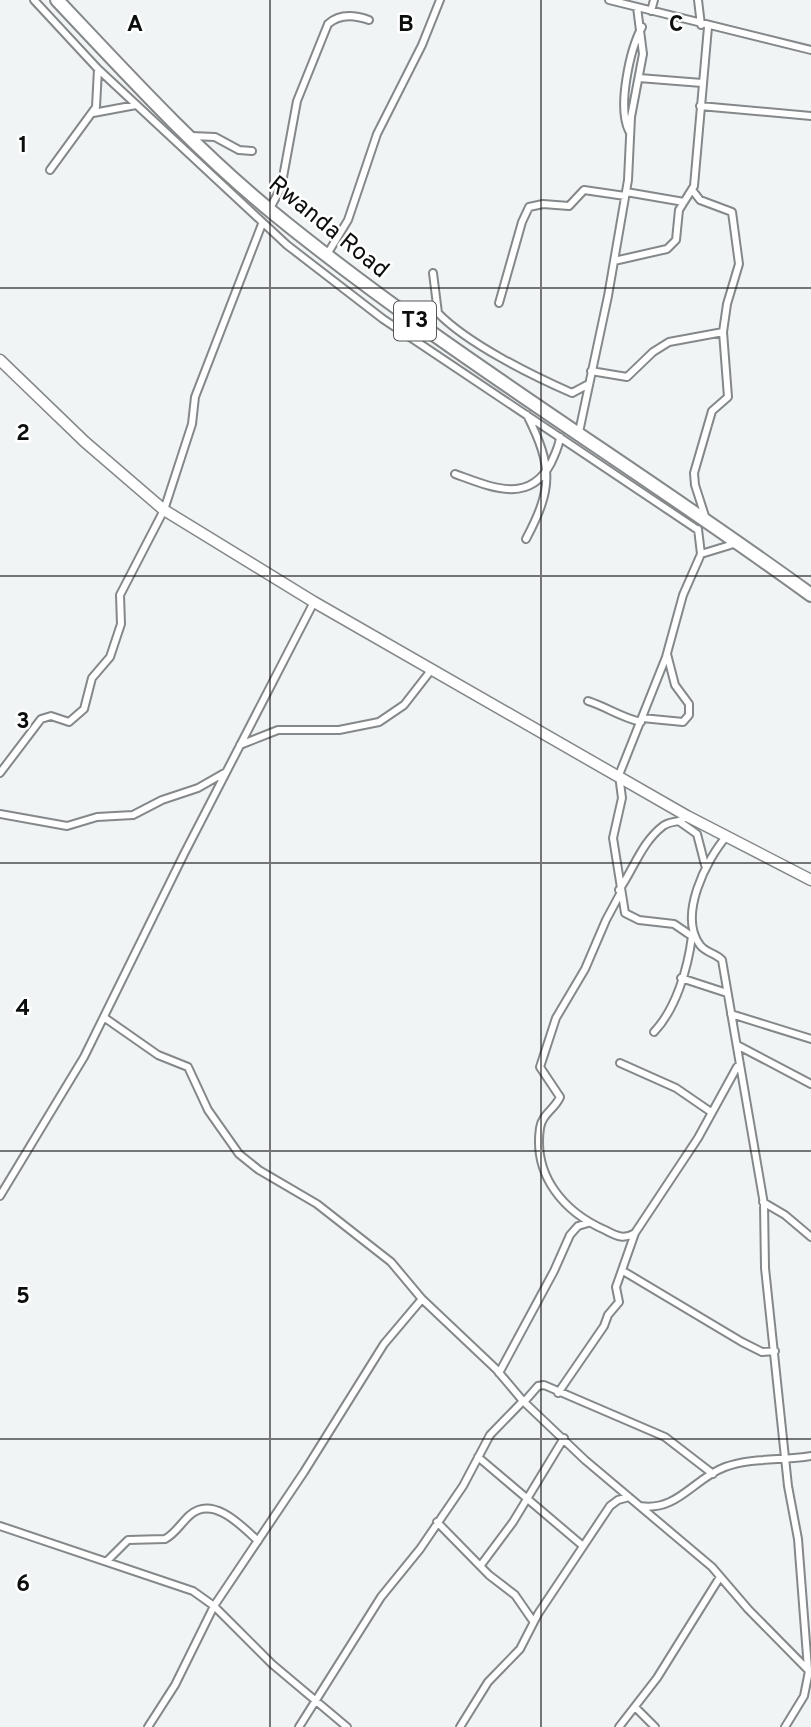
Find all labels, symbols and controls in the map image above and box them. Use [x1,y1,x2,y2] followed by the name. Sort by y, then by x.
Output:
[127,11,143,40] text: A
[398,11,414,40] text: B
[669,11,683,40] text: C
[18,132,28,161] text: 1
[262,170,394,286] street label: Rwanda Road
[394,302,436,340] road number: T3
[16,420,30,449] text: 2
[16,708,30,737] text: 3
[16,995,30,1024] text: 4
[16,1283,30,1312] text: 5
[16,1571,30,1600] text: 6

